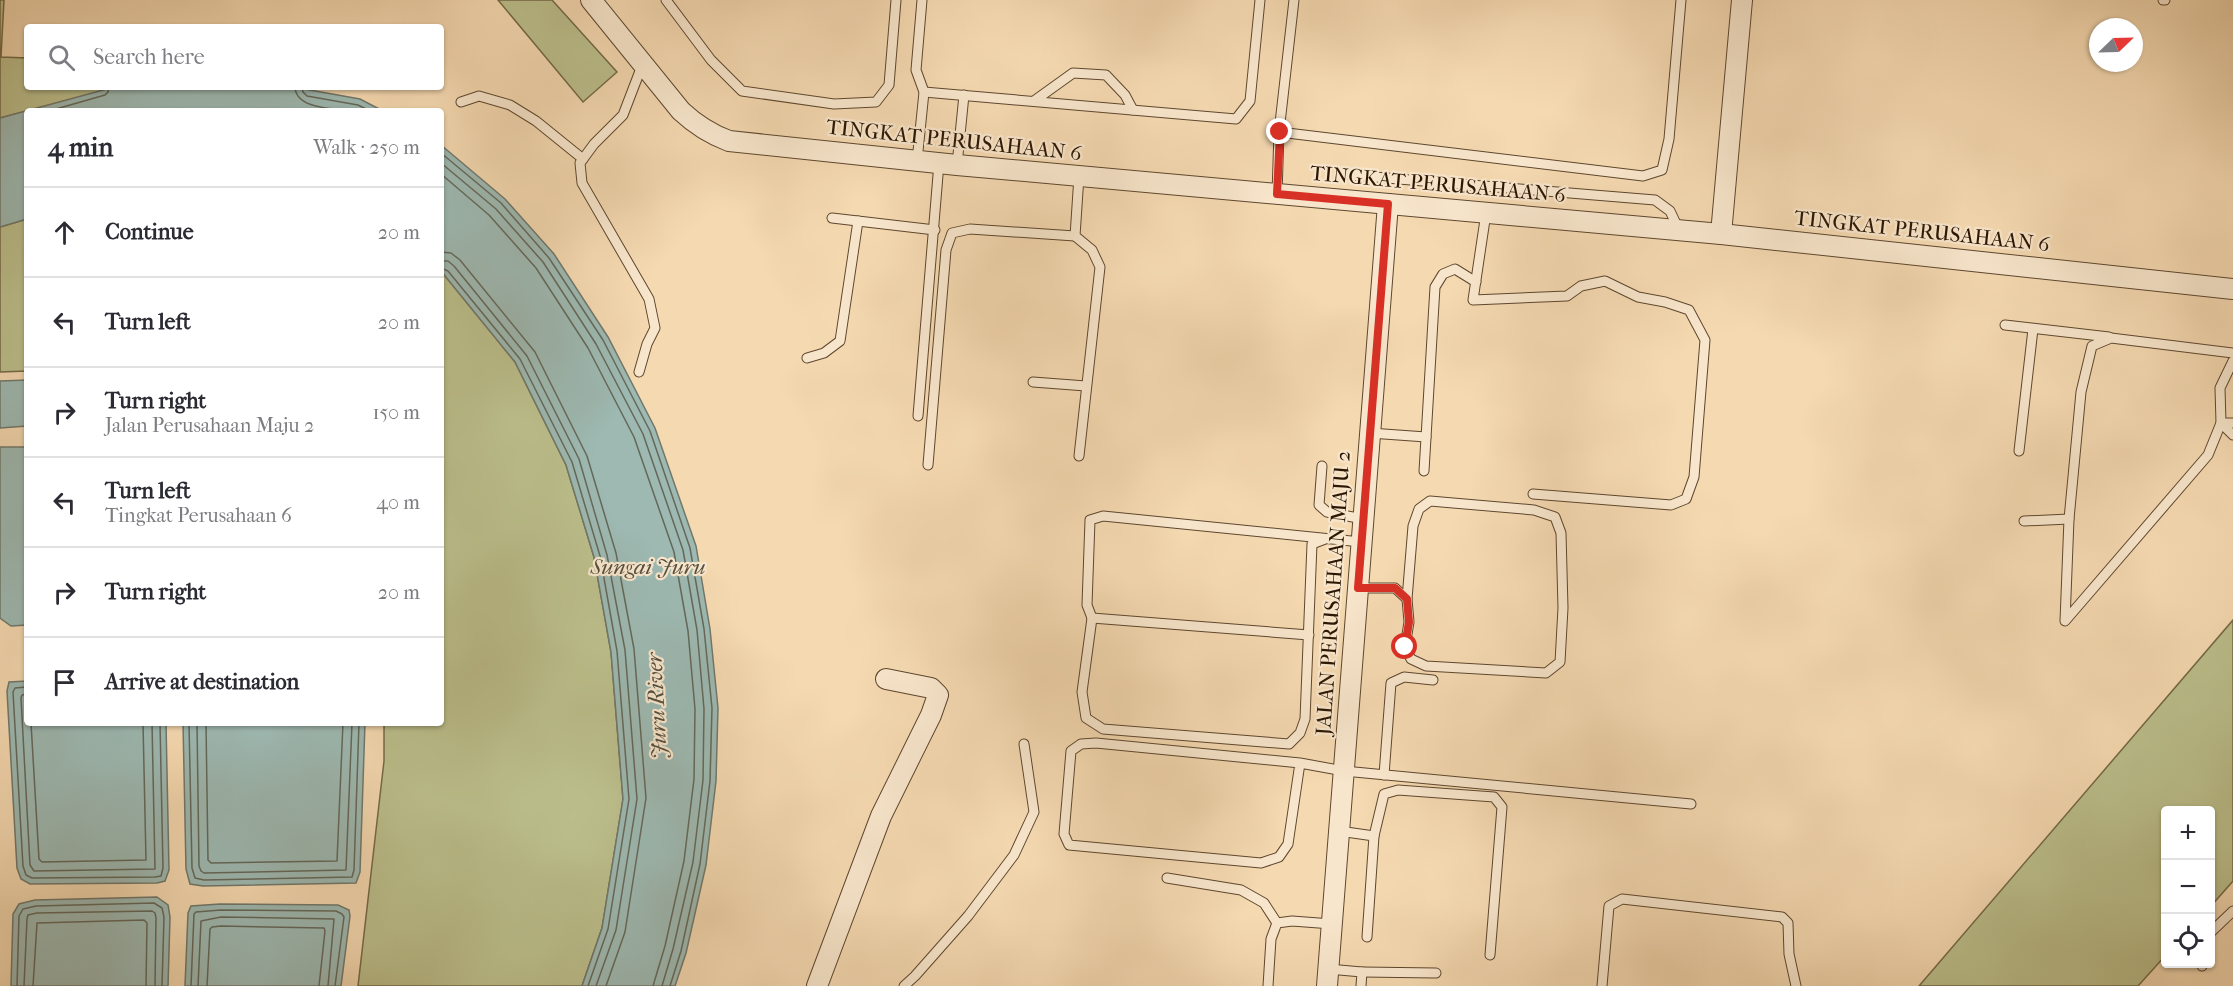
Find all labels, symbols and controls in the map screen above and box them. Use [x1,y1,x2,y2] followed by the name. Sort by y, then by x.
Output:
[2089,18,2143,72] north arrow
[24,24,444,90] search box
[45,41,78,74] icon: search
[93,44,205,70] text: Search here
[825,115,1083,165] street label: TINGKAT PERUSAHAAN 6
[1266,118,1292,144] route end
[48,132,113,163] text: 4 min
[313,136,420,159] text: Walk · 250 m
[1309,161,1567,207] street label: TINGKAT PERUSAHAAN 6
[1793,206,2051,256] street label: TINGKAT PERUSAHAAN 6
[48,216,81,249] icon: ahead
[105,219,194,245] text: Continue
[378,221,420,244] text: 20 m
[48,306,81,339] icon: left
[105,309,191,335] text: Turn left
[378,311,420,334] text: 20 m
[105,388,206,414] text: Turn right
[48,396,81,429] icon: right
[372,401,420,424] text: 150 m
[105,414,314,437] text: Jalan Perusahaan Maju 2
[1311,450,1355,738] street label: JALAN PERUSAHAAN MAJU 2
[105,478,191,504] text: Turn left
[48,486,81,519] icon: left
[376,491,420,514] text: 40 m
[105,504,292,527] text: Tingkat Perusahaan 6
[589,554,706,580] water label: Sungai Juru
[48,576,81,609] icon: right
[105,579,206,605] text: Turn right
[378,581,420,604] text: 20 m
[1391,633,1417,659] route start
[641,650,673,760] water label: Juru River
[48,666,81,699] icon: arrive
[105,669,299,695] text: Arrive at destination
[2161,806,2215,968] map controls
[2161,806,2215,860] button: +
[2161,860,2215,914] button: −
[2161,914,2215,968] button: locate

